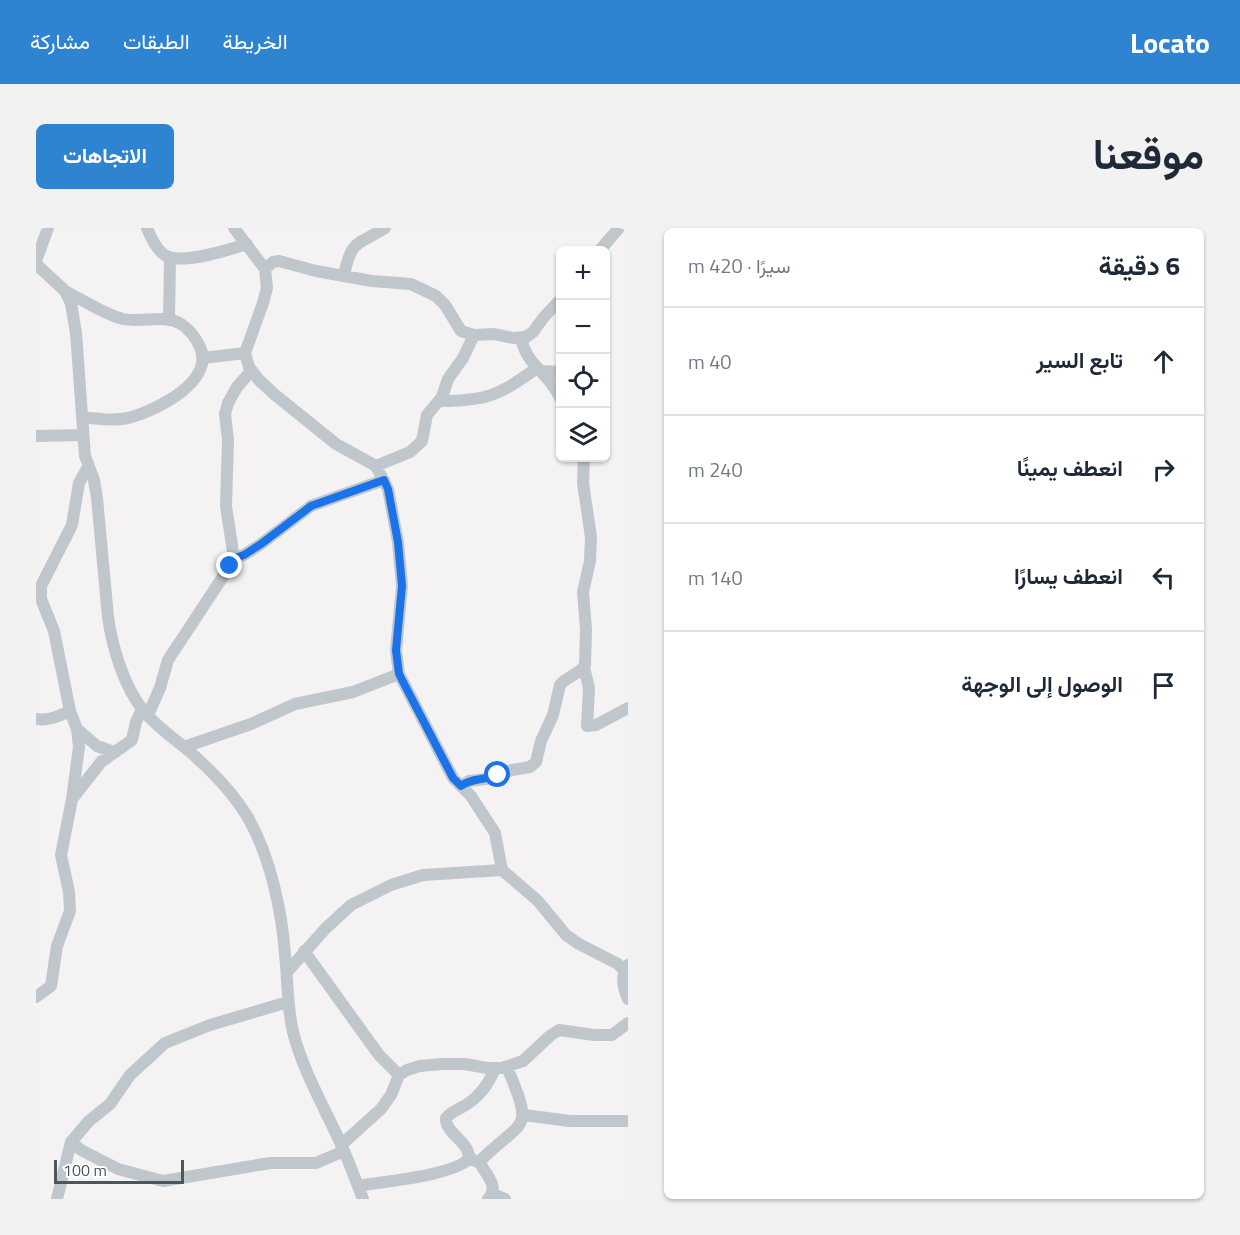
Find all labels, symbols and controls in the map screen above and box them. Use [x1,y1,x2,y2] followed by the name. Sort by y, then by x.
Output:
[1130,21,1210,64] text: Locato
[30,25,90,57] text: مشاركة
[123,25,190,57] text: الطبقات
[223,25,288,57] text: الخريطة
[1093,121,1204,185] text: موقعنا
[36,124,174,189] button: الاتجاهات
[556,246,610,462] map controls
[556,246,610,300] button: +
[1098,246,1180,285] text: 6 دقيقة
[688,250,791,281] text: سيرًا · 420 m
[556,300,610,354] button: −
[1036,343,1123,377] text: تابع السير
[1147,345,1180,378] icon: ahead
[688,346,732,377] text: 40 m
[556,354,610,408] button: locate
[556,408,610,462] button: layers
[1017,451,1123,485] text: انعطف يمينًا
[1147,453,1180,486] icon: right
[688,454,743,485] text: 240 m
[216,552,242,578] route end
[1014,559,1123,593] text: انعطف يسارًا
[1147,561,1180,594] icon: left
[688,562,743,593] text: 140 m
[961,667,1123,701] text: الوصول إلى الوجهة
[1147,669,1180,702] icon: arrive
[484,761,510,787] route start
[54,1157,184,1184] scale bar
[63,1158,107,1182] text: 100 m

